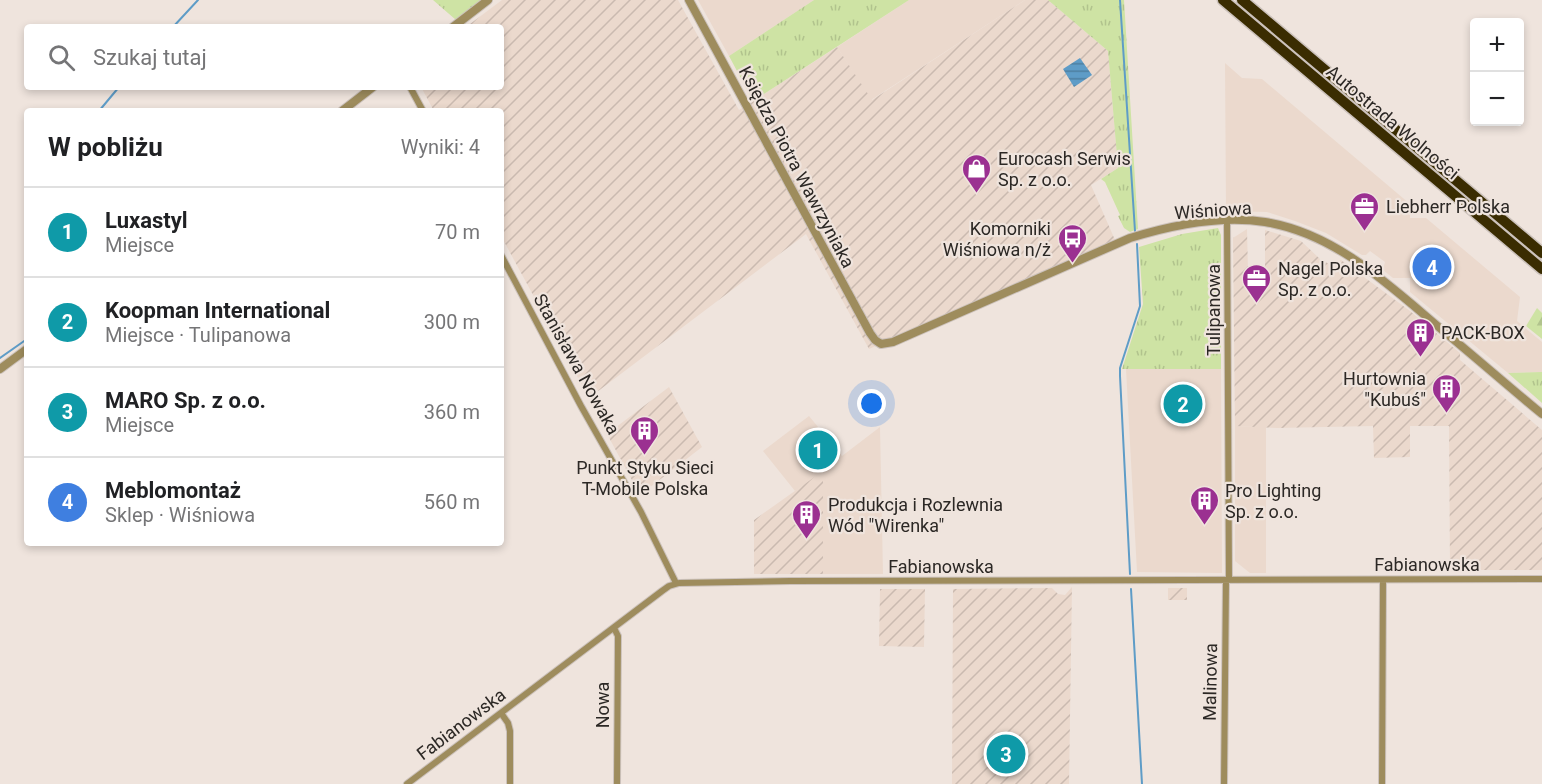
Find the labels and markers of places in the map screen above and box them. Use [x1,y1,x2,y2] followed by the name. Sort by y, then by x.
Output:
[998,148,1131,190] place label: Eurocash Serwis Sp. z o.o.
[961,152,993,194] shop icon: Eurocash Serwis Sp. z o.o.
[1349,190,1381,232] office icon: Liebherr Polska
[1386,196,1510,217] place label: Liebherr Polska
[943,218,1051,260] place label: Komorniki Wiśniowa n/ż
[1056,222,1088,264] bus stop icon: Komorniki Wiśniowa n/ż
[1412,244,1452,290] pin: 4
[1278,258,1383,300] place label: Nagel Polska Sp. z o.o.
[1241,262,1273,304] office icon: Nagel Polska Sp. z o.o.
[1404,316,1436,358] building icon: PACK-BOX
[1441,322,1525,343] place label: PACK-BOX
[1343,368,1426,410] place label: Hurtownia "Kubuś"
[1431,372,1463,414] building icon: Hurtownia "Kubuś"
[1164,382,1202,426] pin: 2
[629,414,661,456] building icon: Punkt Styku Sieci T-Mobile Polska
[798,428,838,472] pin: 1
[576,457,714,499] place label: Punkt Styku Sieci T-Mobile Polska
[1225,480,1321,522] place label: Pro Lighting Sp. z o.o.
[1188,484,1220,526] building icon: Pro Lighting Sp. z o.o.
[828,494,1003,536] place label: Produkcja i Rozlewnia Wód "Wirenka"
[791,498,823,540] building icon: Produkcja i Rozlewnia Wód "Wirenka"
[986,732,1026,777] pin: 3

